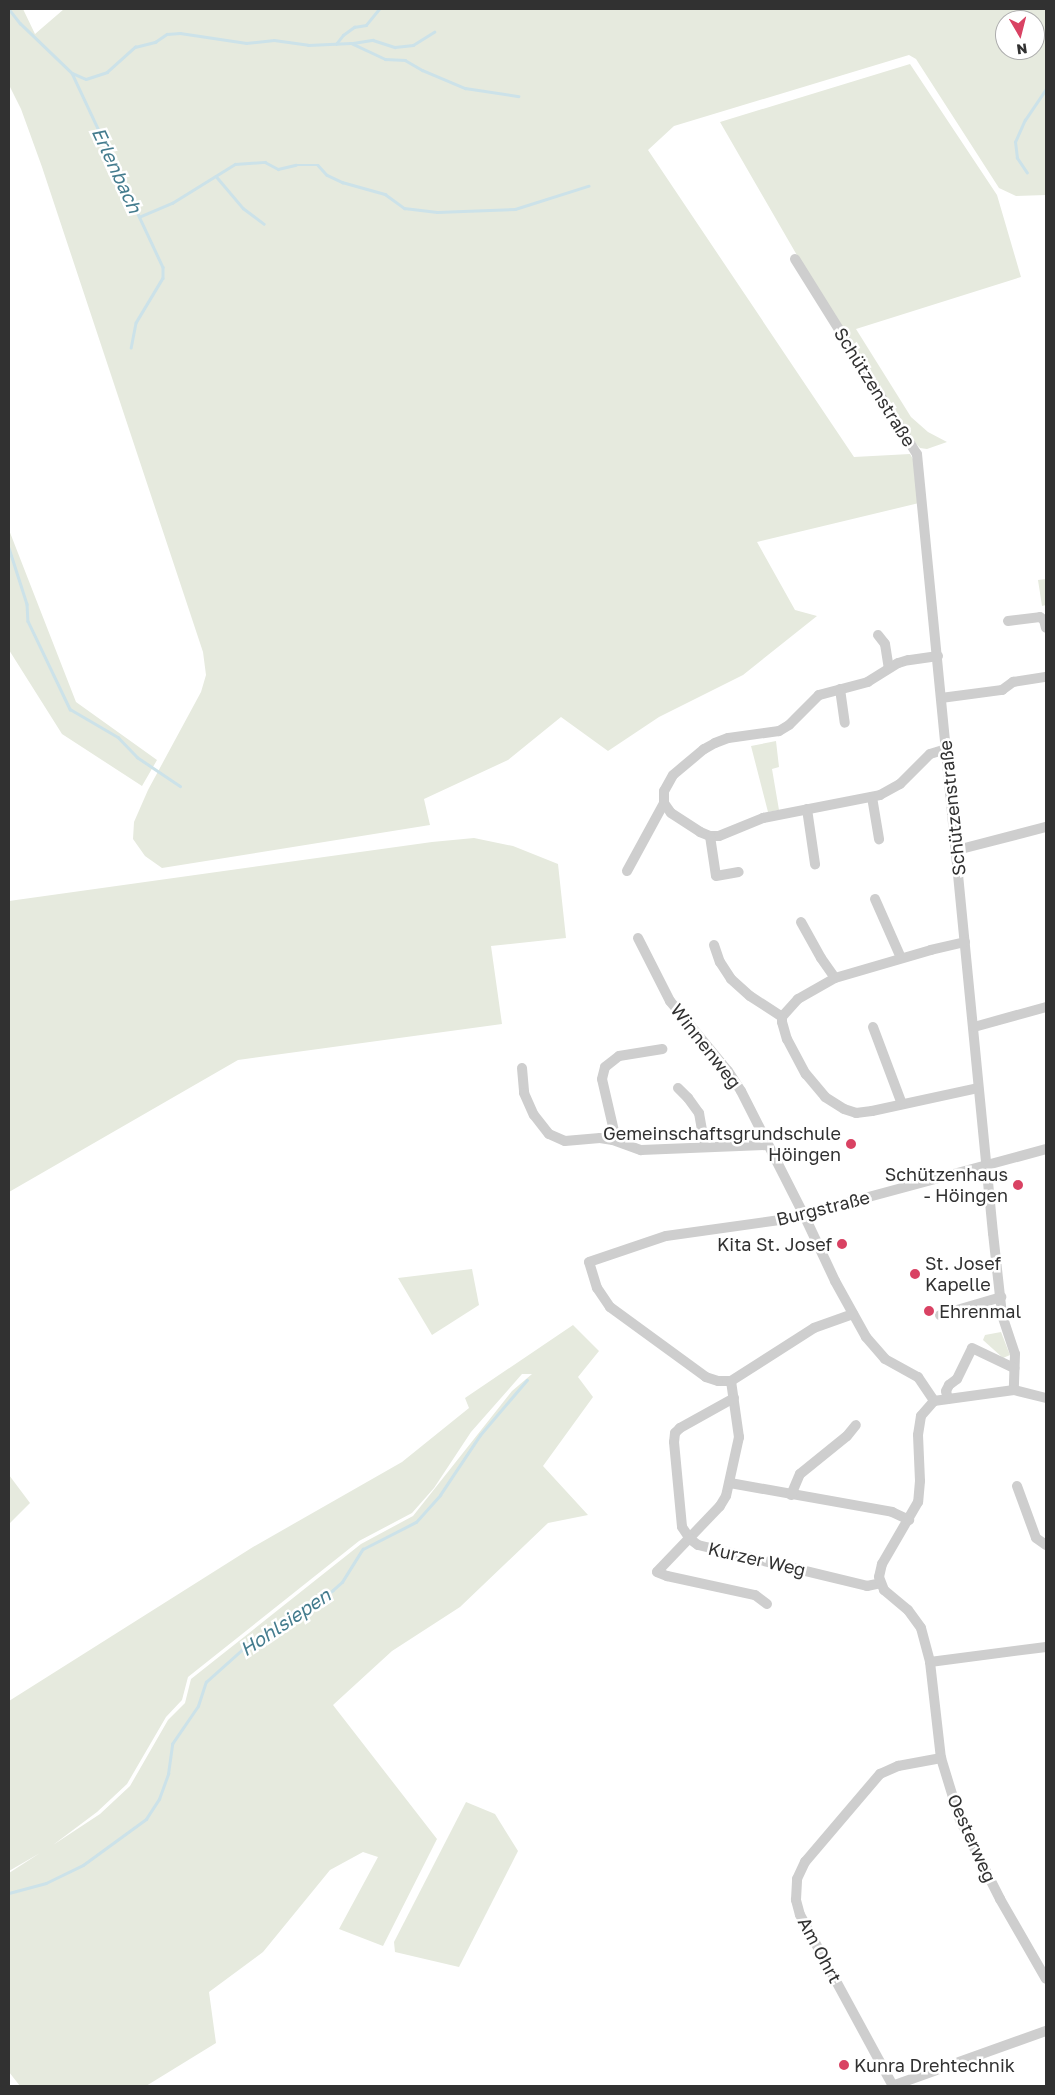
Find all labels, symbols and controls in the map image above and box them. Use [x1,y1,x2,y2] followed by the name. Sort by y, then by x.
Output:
[995,10,1045,60] north arrow
[1016,40,1028,59] text: N
[87,123,147,217] water label: Erlenbach
[830,324,920,450] street label: Schützenstraße
[934,739,970,877] street label: Schützenstraße
[666,999,746,1093] street label: Winnenweg
[603,1123,841,1166] place label: Gemeinschaftsgrundschule Höingen
[845,1138,857,1150] marker: Gemeinschaftsgrundschule Höingen
[885,1164,1008,1206] place label: Schützenhaus - Höingen
[1012,1179,1024,1191] marker: Schützenhaus - Höingen
[774,1186,872,1230] street label: Burgstraße
[717,1233,832,1255] place label: Kita St. Josef
[836,1238,848,1250] marker: Kita St. Josef
[925,1253,1001,1296] place label: St. Josef Kapelle
[909,1268,921,1280] marker: St. Josef Kapelle
[939,1300,1021,1322] place label: Ehrenmal
[923,1305,935,1317] marker: Ehrenmal
[706,1537,808,1581] street label: Kurzer Weg
[235,1583,335,1661] water label: Hohlsiepen
[943,1791,1001,1885] street label: Oesterweg
[794,1913,846,1987] street label: Am Ohrt
[854,2054,1015,2076] place label: Kunra Drehtechnik
[838,2059,850,2071] marker: Kunra Drehtechnik

